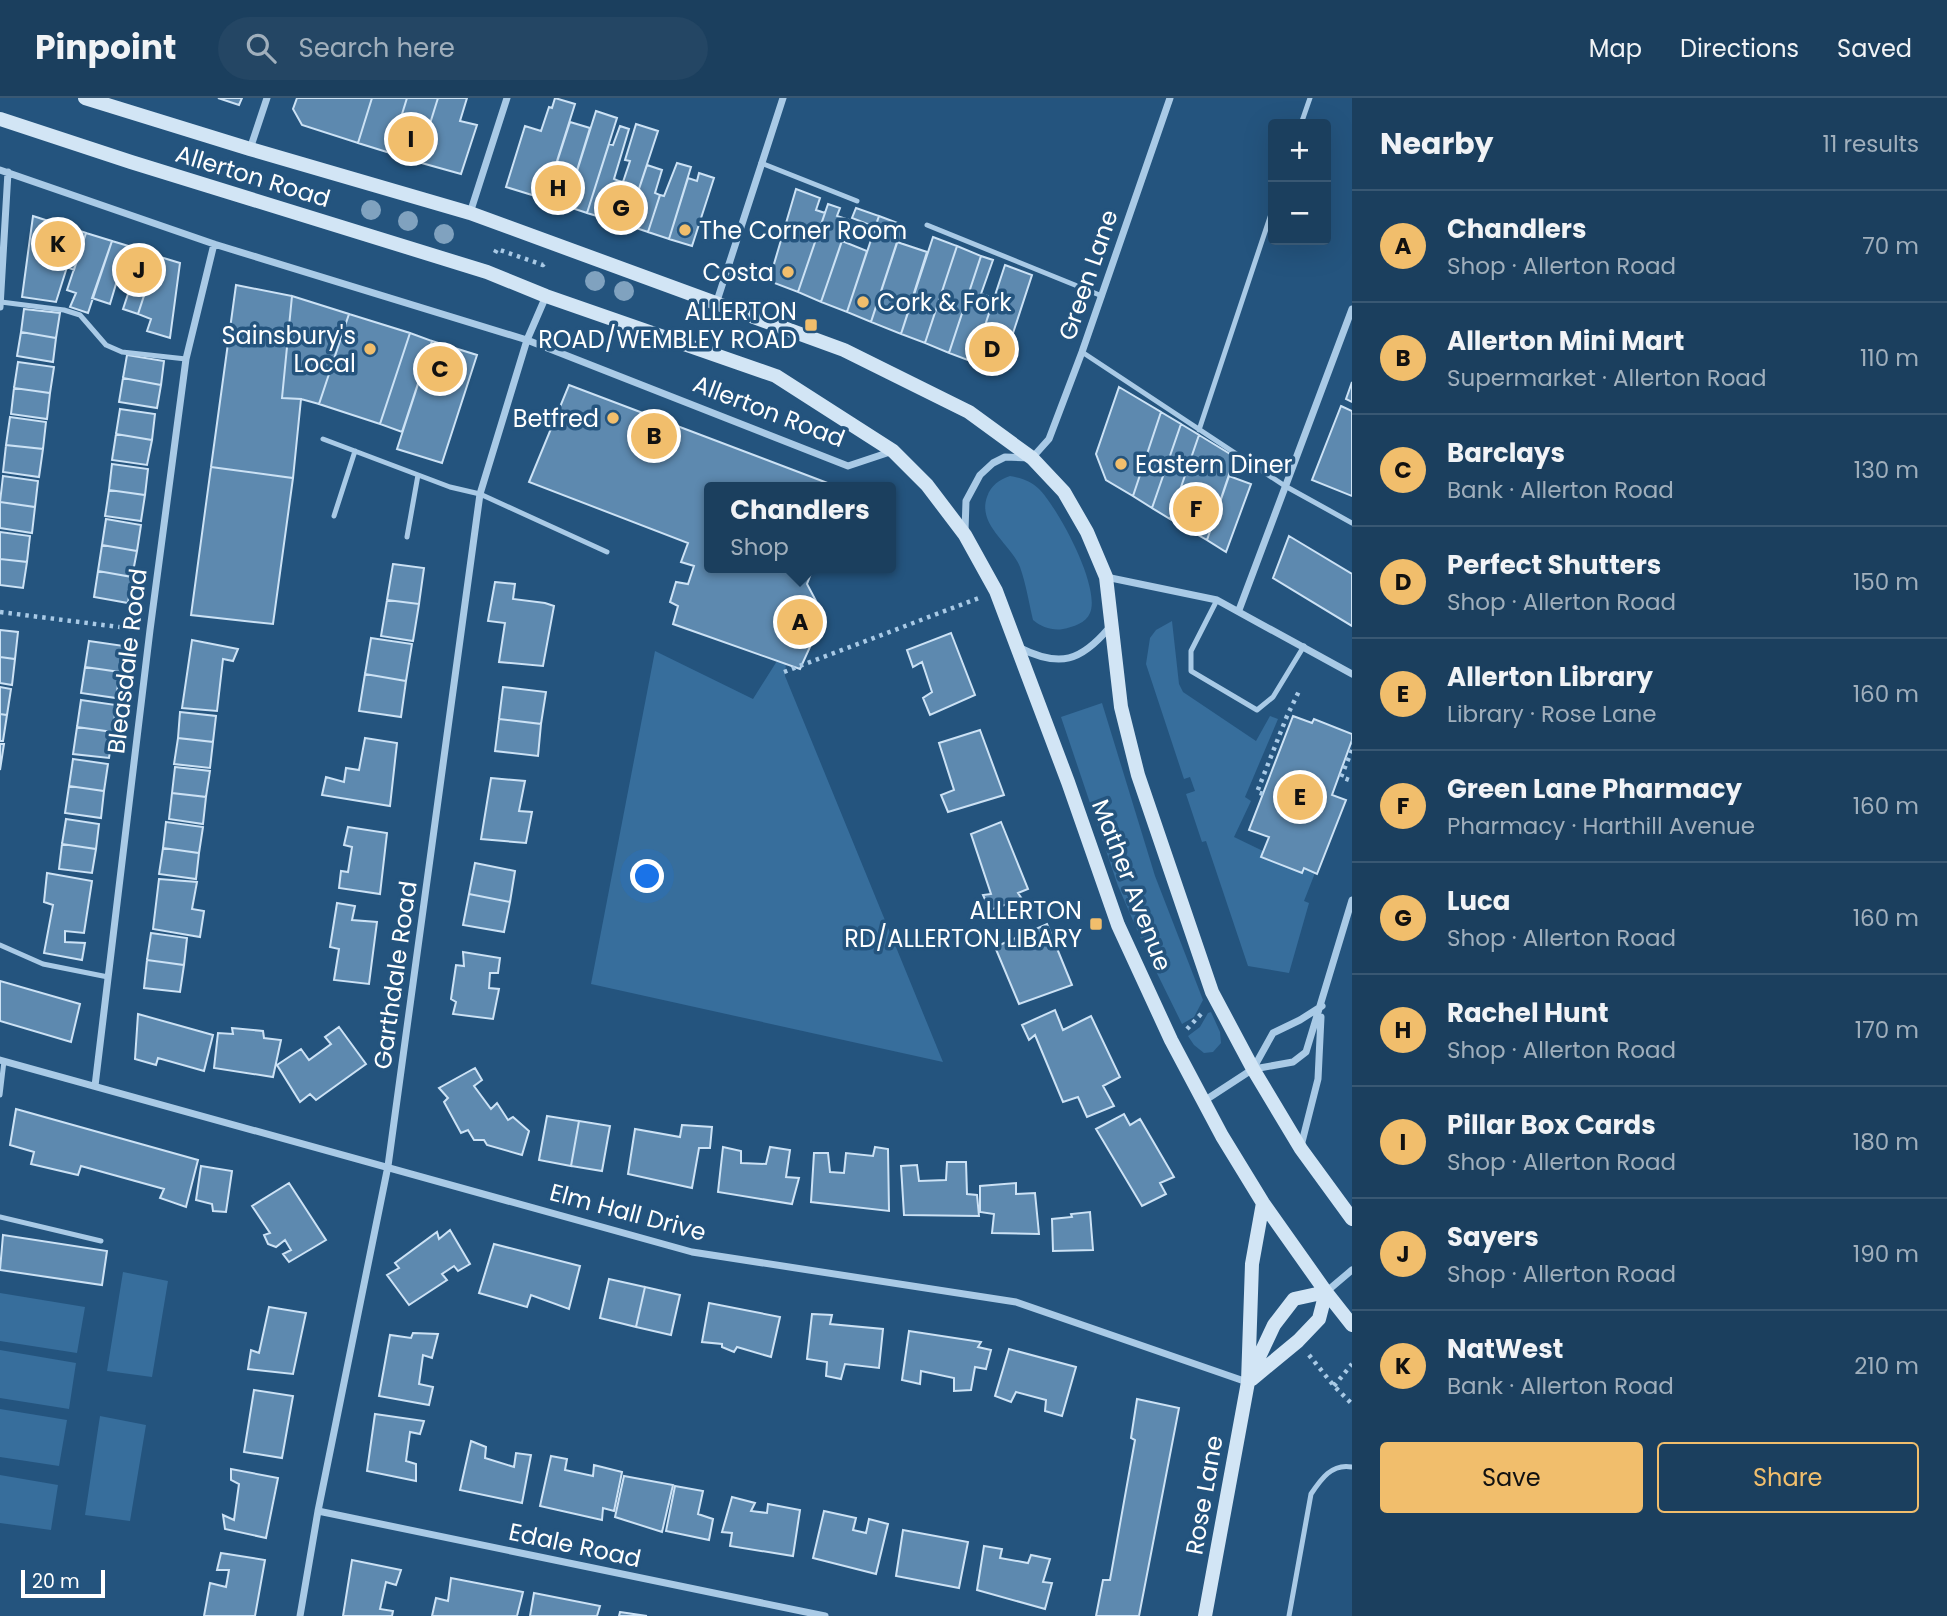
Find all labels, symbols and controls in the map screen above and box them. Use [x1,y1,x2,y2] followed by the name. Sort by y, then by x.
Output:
[218,17,708,80] search box
[35,24,176,71] text: Pinpoint
[242,29,280,67] icon: search
[298,30,455,66] text: Search here
[1589,32,1642,65] text: Map
[1680,32,1799,65] text: Directions
[1837,32,1912,65] text: Saved
[388,113,434,165] pin: I
[1268,119,1331,245] map controls
[1268,119,1331,182] button: +
[1380,122,1494,165] text: Nearby
[1823,128,1919,160] text: 11 results
[172,137,334,215] street label: Allerton Road
[535,162,581,214] pin: H
[598,182,644,234] pin: G
[1268,182,1331,245] button: −
[1050,205,1126,345] street label: Green Lane
[1447,211,1587,247] text: Chandlers
[699,214,907,247] place label: The Corner Room
[35,218,81,270] pin: K
[677,222,693,238] marker: The Corner Room
[1395,230,1411,262] text: A
[1862,230,1919,262] text: 70 m
[116,244,162,296] pin: J
[1447,250,1676,282] text: Shop · Allerton Road
[703,256,774,289] place label: Costa
[780,264,796,280] marker: Costa
[877,286,1012,319] place label: Cork & Fork
[855,294,871,310] marker: Cork & Fork
[538,295,797,356] place label: ALLERTON ROAD/WEMBLEY ROAD
[803,317,819,333] marker: ALLERTON ROAD/WEMBLEY ROAD
[222,319,356,380] place label: Sainsbury's Local
[969,323,1015,375] pin: D
[1447,323,1684,359] text: Allerton Mini Mart
[362,341,378,357] marker: Sainsbury's Local
[1395,342,1411,374] text: B
[1860,342,1919,374] text: 110 m
[417,343,463,395] pin: C
[1447,362,1766,394] text: Supermarket · Allerton Road
[688,367,850,455] street label: Allerton Road
[513,402,599,435] place label: Betfred
[605,410,621,426] marker: Betfred
[631,410,677,462] pin: B
[1447,435,1565,471] text: Barclays
[1135,448,1293,481] place label: Eastern Diner
[1394,454,1412,486] text: C
[1854,454,1919,486] text: 130 m
[1113,456,1129,472] marker: Eastern Diner
[1447,474,1674,506] text: Bank · Allerton Road
[704,482,896,573] popup
[1173,483,1219,535] pin: F
[730,492,870,528] text: Chandlers
[730,531,789,563] text: Shop
[1447,547,1661,583] text: Perfect Shutters
[1395,566,1411,598] text: D
[1853,566,1919,598] text: 150 m
[99,567,155,755] street label: Bleasdale Road
[1447,586,1676,618] text: Shop · Allerton Road
[777,596,823,648] pin: A
[1447,659,1653,695] text: Allerton Library
[1397,678,1409,710] text: E
[1853,678,1919,710] text: 160 m
[1447,698,1657,730] text: Library · Rose Lane
[1277,771,1323,823] pin: E
[1447,771,1742,807] text: Green Lane Pharmacy
[1397,790,1409,822] text: F
[1853,790,1919,822] text: 160 m
[1084,794,1180,976] street label: Mather Avenue
[1447,810,1755,842] text: Pharmacy · Harthill Avenue
[630,859,664,893] your location
[365,879,425,1071] street label: Garthdale Road
[1447,883,1510,919] text: Luca
[844,894,1082,955] place label: ALLERTON RD/ALLERTON LIBARY
[1394,902,1412,934] text: G
[1853,902,1919,934] text: 160 m
[1088,916,1104,932] marker: ALLERTON RD/ALLERTON LIBARY
[1447,922,1676,954] text: Shop · Allerton Road
[1447,995,1609,1031] text: Rachel Hunt
[1395,1014,1411,1046] text: H
[1855,1014,1919,1046] text: 170 m
[1447,1034,1676,1066] text: Shop · Allerton Road
[1447,1107,1656,1143] text: Pillar Box Cards
[1400,1126,1406,1158] text: I
[1853,1126,1919,1158] text: 180 m
[1447,1146,1676,1178] text: Shop · Allerton Road
[546,1175,710,1249] street label: Elm Hall Drive
[1447,1219,1539,1255] text: Sayers
[1396,1238,1410,1270] text: J
[1853,1238,1919,1270] text: 190 m
[1447,1258,1676,1290] text: Shop · Allerton Road
[1447,1331,1563,1367] text: NatWest
[1395,1350,1411,1382] text: K
[1854,1350,1919,1382] text: 210 m
[1447,1370,1674,1402] text: Bank · Allerton Road
[1177,1433,1231,1557] street label: Rose Lane
[1380,1442,1643,1513] button: Save
[1657,1442,1919,1513] button: Share
[506,1515,644,1575] street label: Edale Road
[21,1567,105,1599] scale bar
[32,1568,80,1595] text: 20 m

